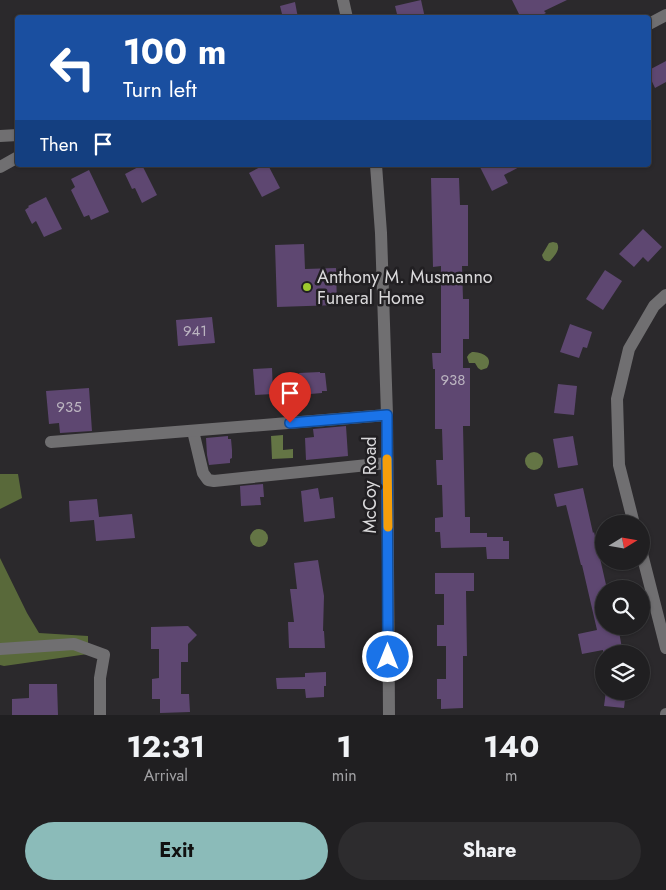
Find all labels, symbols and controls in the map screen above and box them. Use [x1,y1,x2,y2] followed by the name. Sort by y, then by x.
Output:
[123,27,226,77] text: 100 m
[40,35,105,100] icon: left
[123,73,197,105] text: Turn left
[89,130,117,158] icon: arrive
[40,131,79,158] text: Then
[317,264,493,311] place label: Anthony M. Musmanno Funeral Home
[301,281,313,293] marker: Anthony M. Musmanno Funeral Home
[183,320,207,342] house number: 941
[440,369,466,391] house number: 938
[269,372,311,423] pin
[276,379,304,407] icon: arrive
[56,396,82,418] house number: 935
[357,436,383,534] street label: McCoy Road
[595,515,650,570] north arrow
[595,515,650,700] map controls
[595,580,650,635] button: search
[361,630,413,682] position arrow
[595,645,650,700] button: layers
[127,725,205,768] text: 12:31
[337,725,352,768] text: 1
[483,725,539,768] text: 140
[144,764,188,787] text: Arrival
[332,764,357,787] text: min
[505,764,518,787] text: m
[25,822,328,880] button: Exit
[338,822,641,880] button: Share

